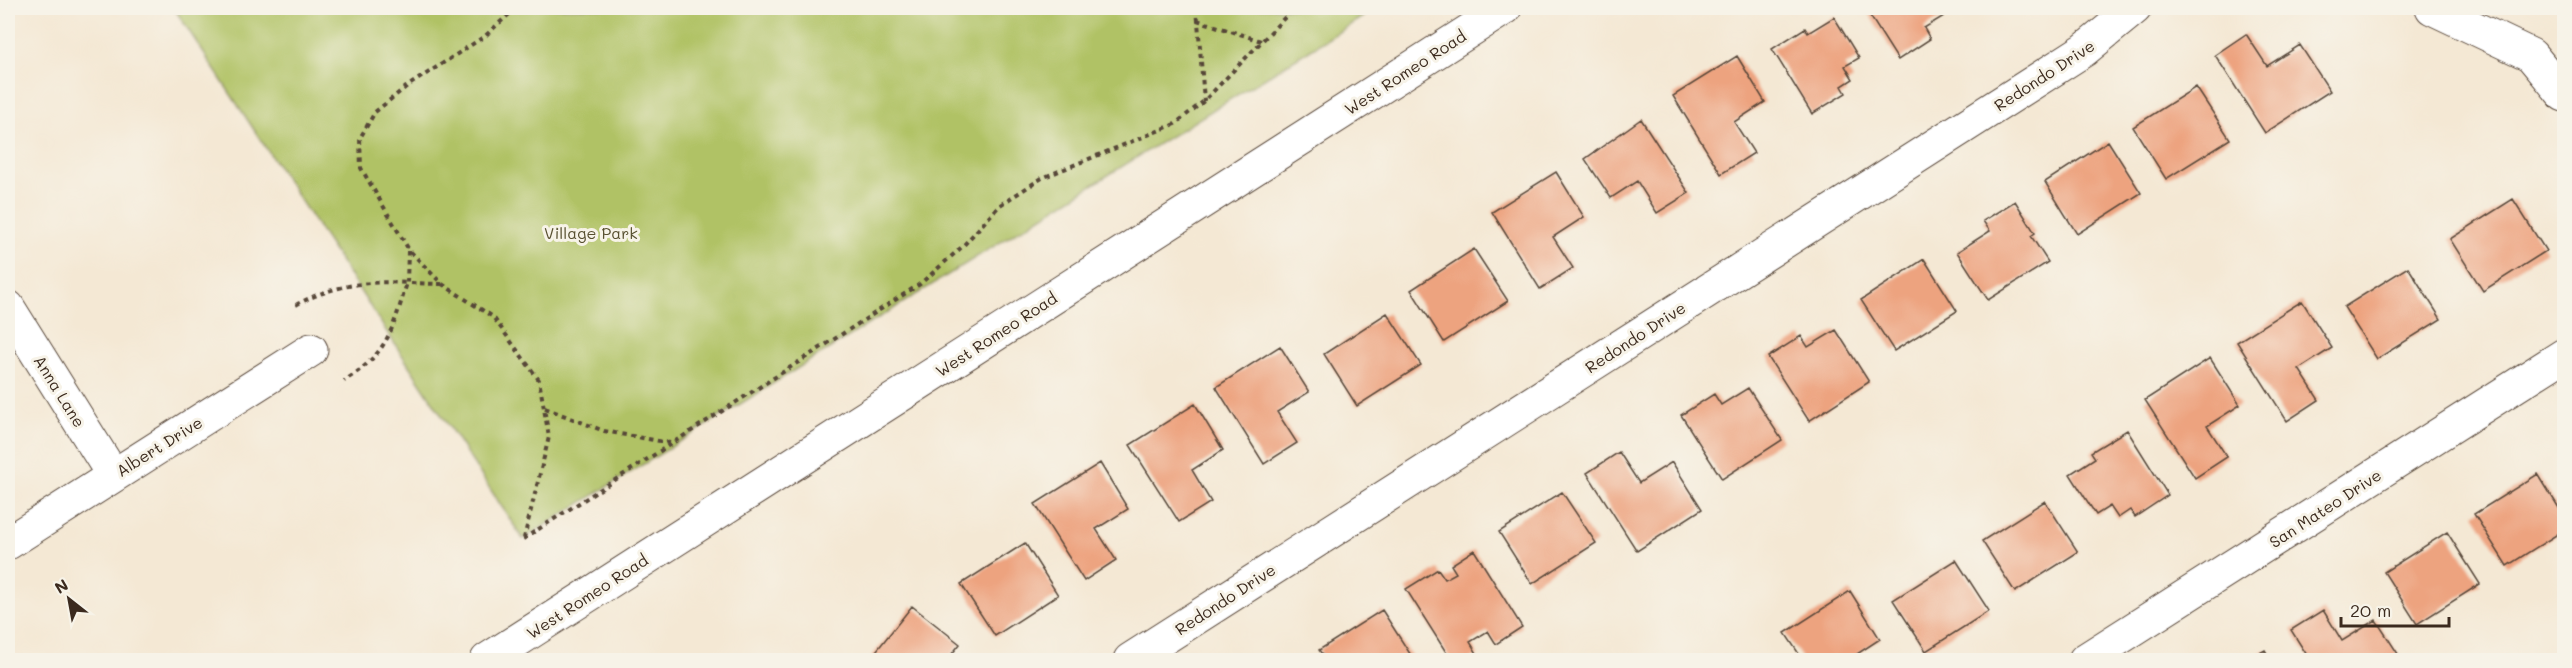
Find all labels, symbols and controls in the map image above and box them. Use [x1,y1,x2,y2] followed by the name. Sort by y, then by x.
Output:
[1340,25,1470,119] street label: West Romeo Road
[1990,35,2098,115] street label: Redondo Drive
[544,222,638,243] park label: Village Park
[931,287,1061,381] street label: West Romeo Road
[1581,297,1689,377] street label: Redondo Drive
[30,351,90,431] street label: Anna Lane
[112,411,206,481] street label: Albert Drive
[2265,464,2385,552] street label: San Mateo Drive
[522,549,652,643] street label: West Romeo Road
[1171,559,1279,639] street label: Redondo Drive
[39,569,99,629] north arrow
[50,574,72,598] text: N
[2341,590,2449,628] scale bar
[2350,598,2391,622] text: 20 m

